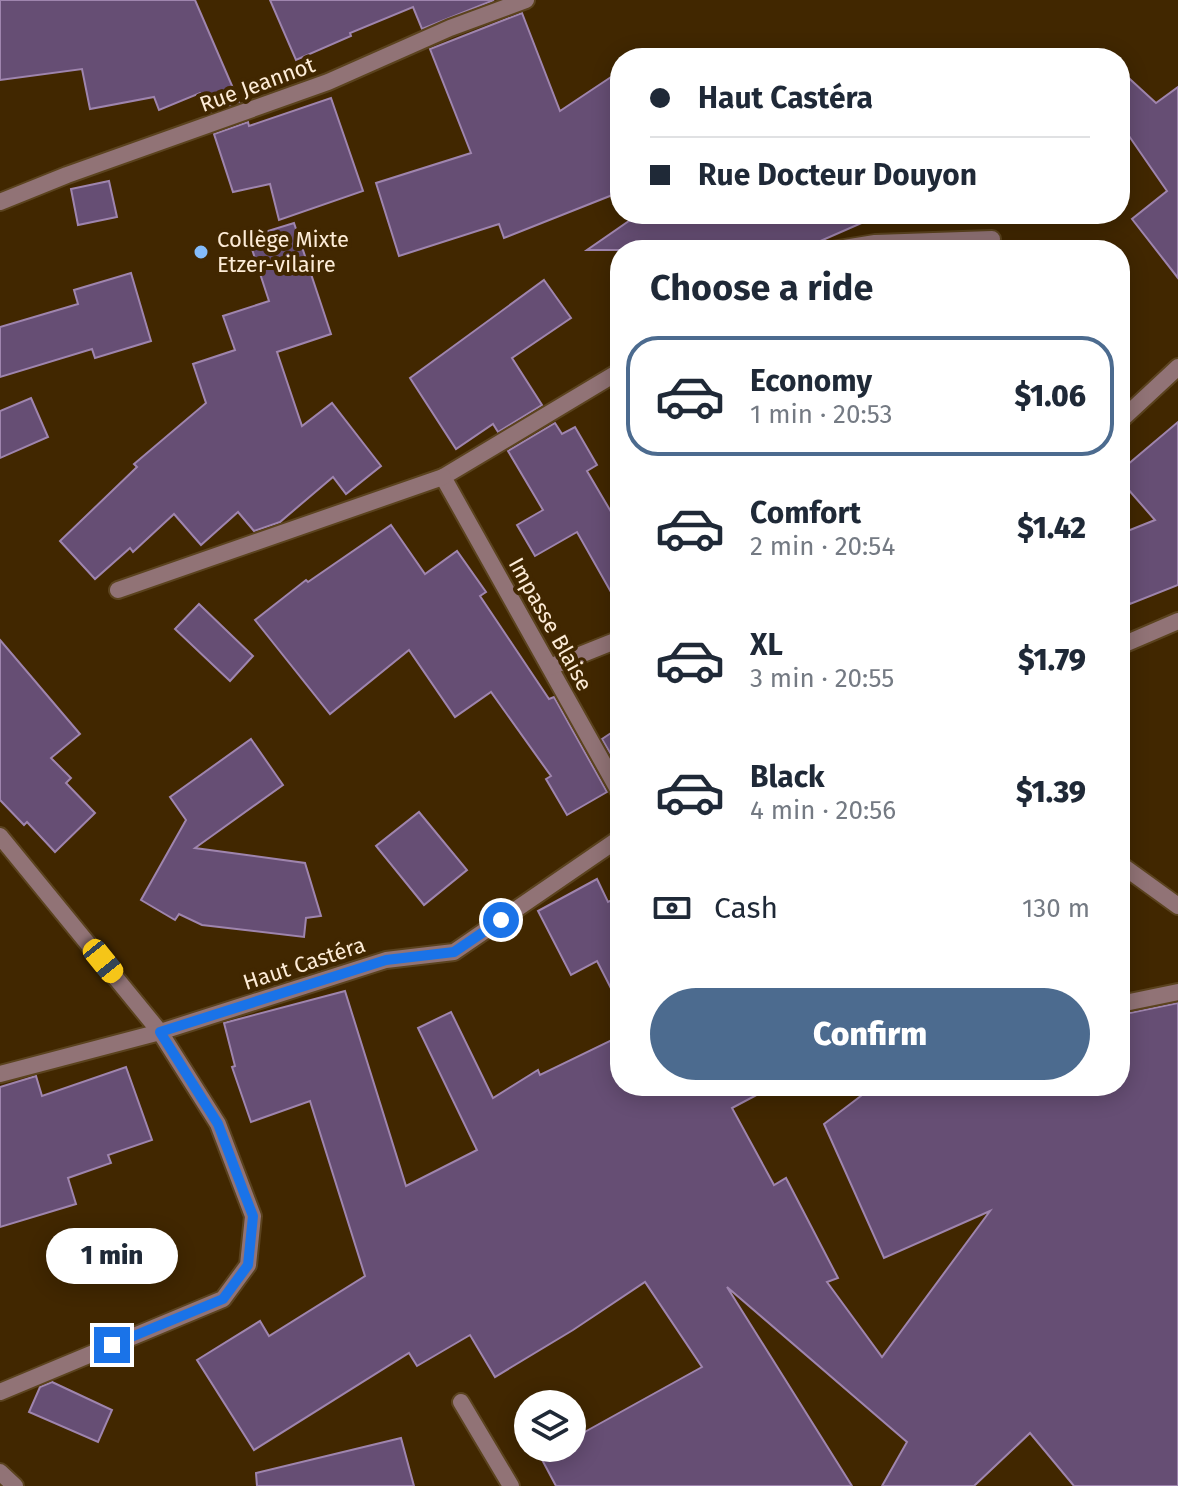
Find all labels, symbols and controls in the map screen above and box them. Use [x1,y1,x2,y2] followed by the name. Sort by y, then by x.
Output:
[196,51,319,118] street label: Rue Jeannot
[698,80,873,116] text: Haut Castéra
[698,157,977,193] text: Rue Docteur Douyon
[217,226,349,278] place label: Collège Mixte Etzer-vilaire
[192,243,210,261] marker: Collège Mixte Etzer-vilaire
[650,266,873,310] text: Choose a ride
[654,360,726,432] icon: car
[750,363,872,399] text: Economy
[1015,378,1086,414] text: $1.06
[750,399,893,430] text: 1 min · 20:53
[654,492,726,564] icon: car
[750,495,861,531] text: Comfort
[1017,510,1086,546] text: $1.42
[750,531,895,562] text: 2 min · 20:54
[503,553,598,696] street label: Impasse Blaise
[654,624,726,696] icon: car
[750,627,783,663] text: XL
[1018,642,1086,678] text: $1.79
[750,663,894,694] text: 3 min · 20:55
[654,756,726,828] icon: car
[750,759,825,795] text: Black
[1016,774,1086,810] text: $1.39
[750,795,896,826] text: 4 min · 20:56
[650,886,694,930] icon: cash
[714,890,778,926] text: Cash
[1022,893,1090,924] text: 130 m
[483,902,519,938] route start
[240,931,369,996] street label: Haut Castéra
[79,935,127,987] car
[650,988,1090,1080] button: Confirm
[46,1229,178,1285] callout: 1 min
[81,1240,143,1271] text: 1 min
[94,1327,130,1363] route end
[514,1390,586,1462] map controls
[514,1390,586,1462] button: layers

